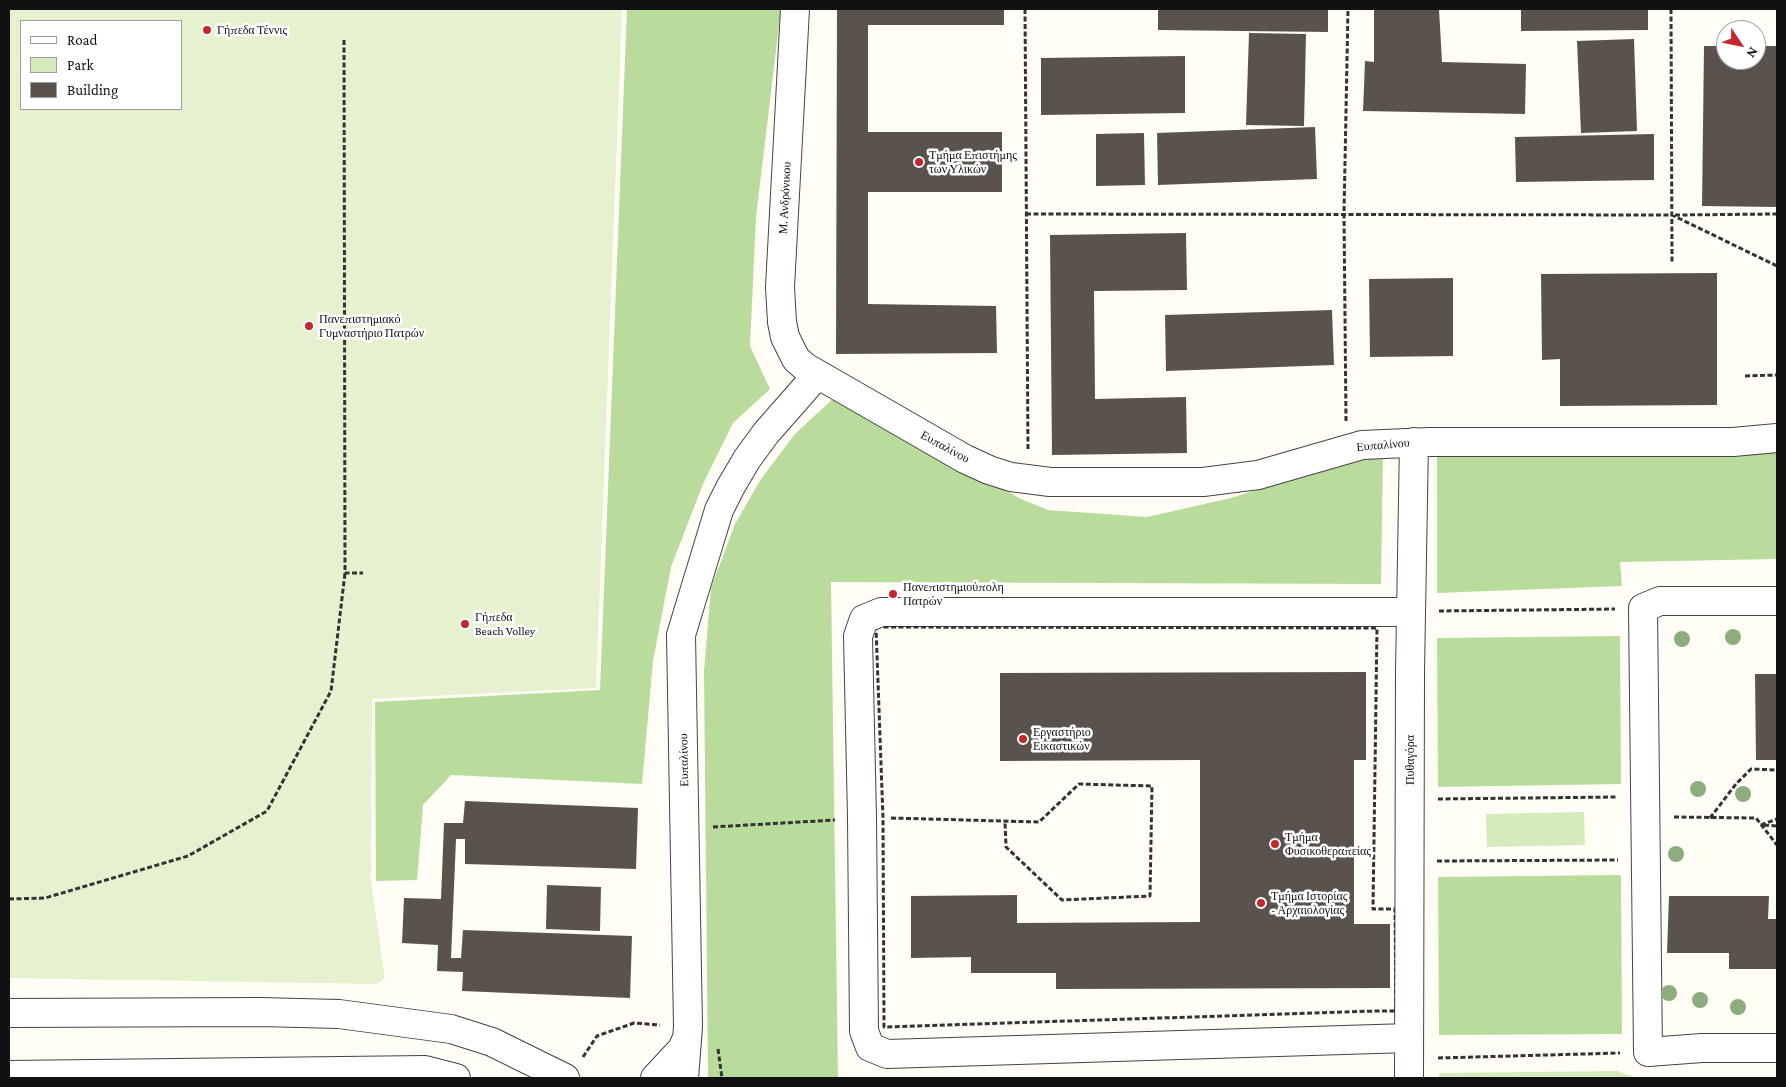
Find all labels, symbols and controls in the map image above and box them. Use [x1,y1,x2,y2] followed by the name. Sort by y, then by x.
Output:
[20,20,182,110] legend
[1716,20,1766,70] north arrow
[217,23,287,37] place label: Γήπεδα Τέννις
[201,24,213,36] marker: Γήπεδα Τέννις
[67,32,97,48] text: Road
[1743,44,1762,61] text: N
[67,57,94,73] text: Park
[67,82,118,98] text: Building
[929,148,1017,176] place label: Τμήμα Επιστήμης των Υλικών
[913,156,925,168] marker: Τμήμα Επιστήμης των Υλικών
[776,161,794,235] street label: Μ. Ανδρόνικου
[319,312,424,340] place label: Πανεπιστημιακό Γυμναστήριο Πατρών
[303,320,315,332] marker: Πανεπιστημιακό Γυμναστήριο Πατρών
[918,428,972,466] street label: Ευπαλίνου
[1356,435,1410,455] street label: Ευπαλίνου
[903,580,1004,608] place label: Πανεπιστημιούπολη Πατρών
[887,588,899,600] marker: Πανεπιστημιούπολη Πατρών
[475,610,535,638] place label: Γήπεδα Beach Volley
[459,618,471,630] marker: Γήπεδα Beach Volley
[1033,725,1091,753] place label: Εργαστήριο Εικαστικών
[676,733,692,787] street label: Ευπαλίνου
[1017,733,1029,745] marker: Εργαστήριο Εικαστικών
[1403,735,1417,785] street label: Πυθαγόρα
[1285,830,1371,858] place label: Τμήμα Φυσικοθεραπείας
[1269,838,1281,850] marker: Τμήμα Φυσικοθεραπείας
[1271,889,1348,917] place label: Τμήμα Ιστορίας - Αρχαιολογίας
[1255,897,1267,909] marker: Τμήμα Ιστορίας - Αρχαιολογίας

